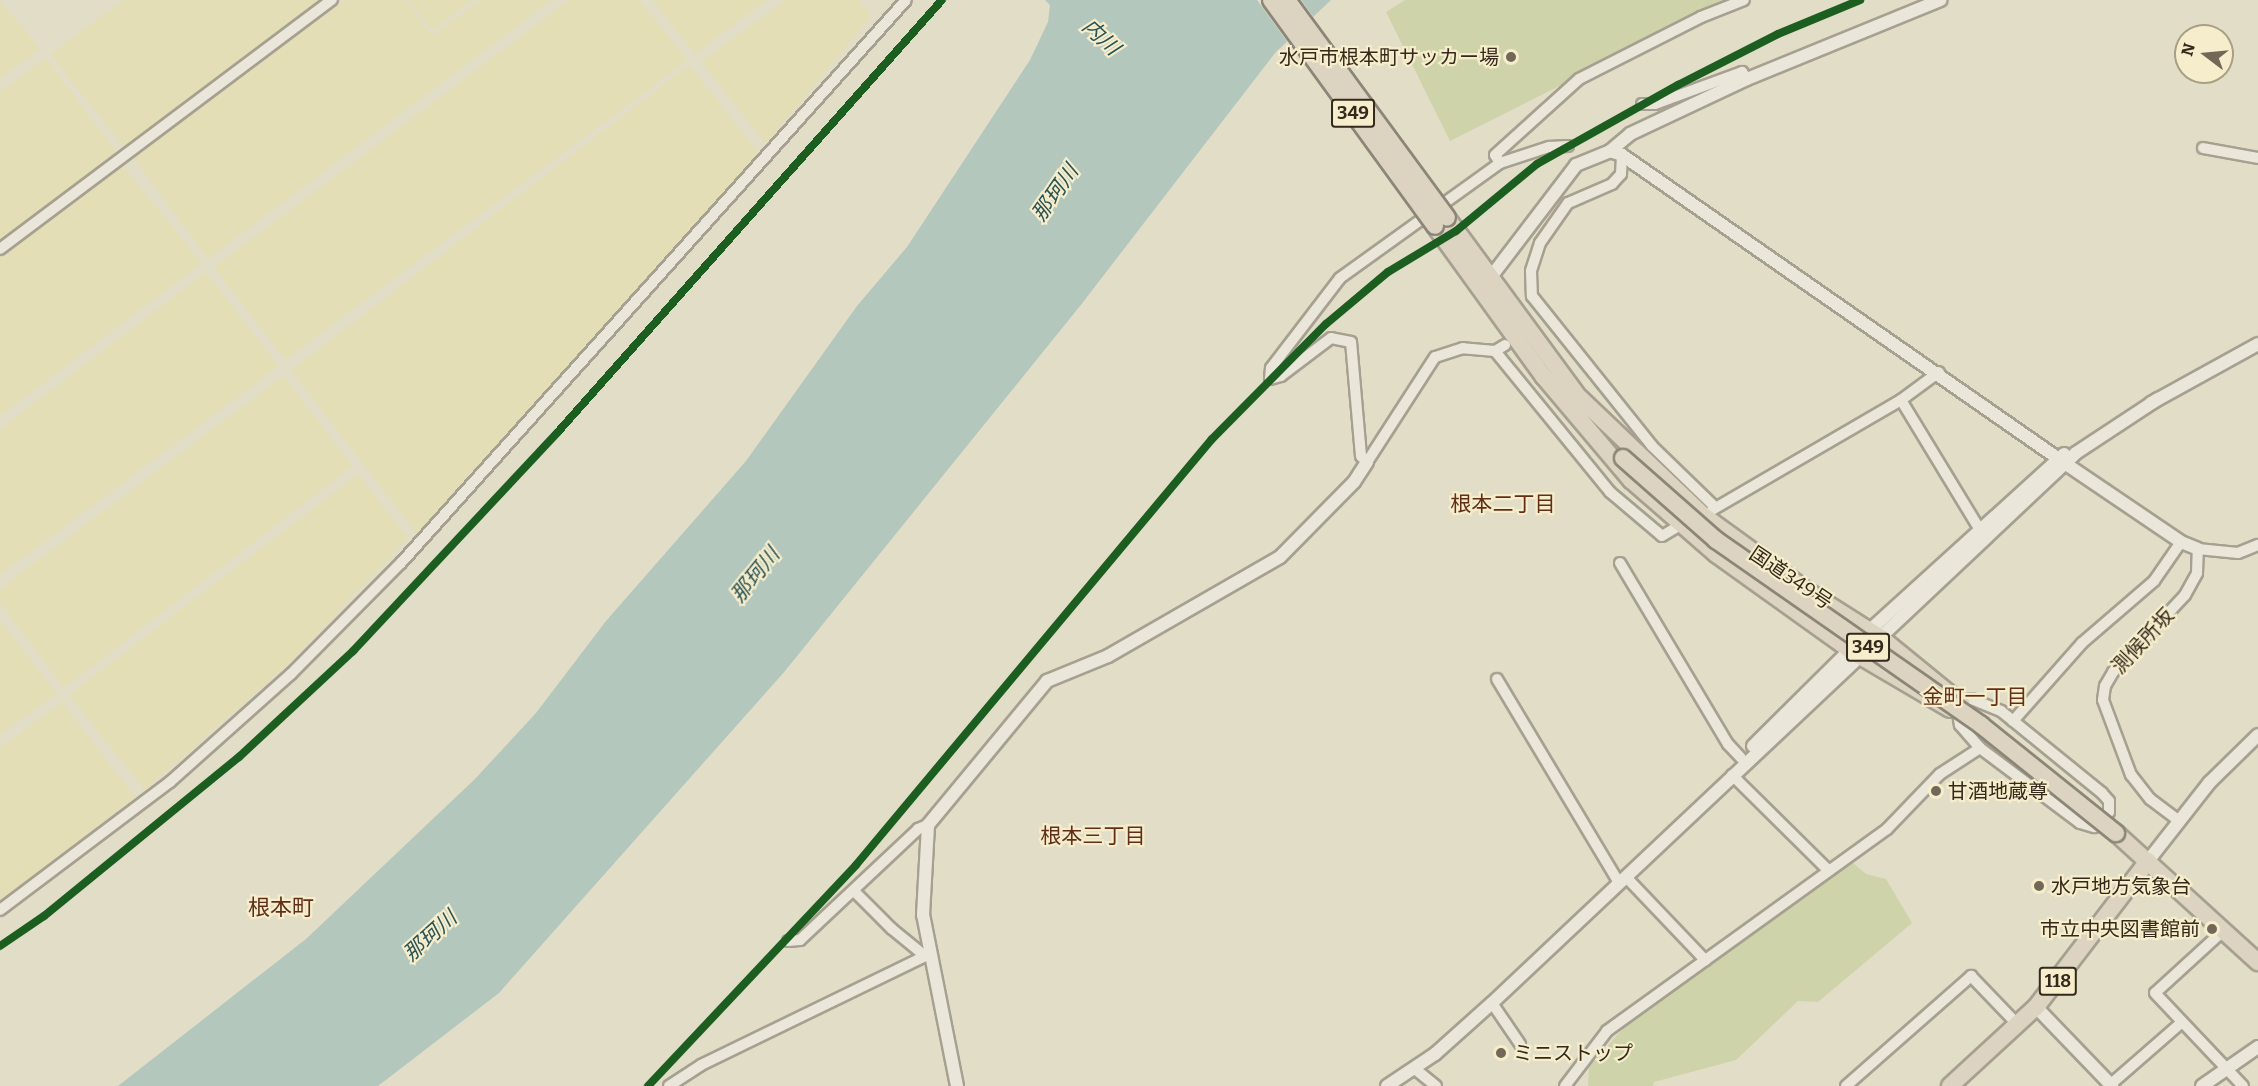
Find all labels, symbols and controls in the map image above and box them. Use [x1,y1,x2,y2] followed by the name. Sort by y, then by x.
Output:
[1077,13,1125,61] water label: 内川
[2174,24,2234,84] north arrow
[2177,41,2199,58] text: N
[1279,45,1499,69] place label: 水戸市根本町サッカー場
[1504,50,1518,64] marker: 水戸市根本町サッカー場
[1330,98,1376,128] road number: 349
[1027,160,1083,226] water label: 那珂川
[1451,491,1555,517] district label: 根本二丁目
[1745,542,1837,614] street label: 国道349号
[725,543,785,607] water label: 那珂川
[2107,604,2179,678] street label: 測候所坂
[1846,632,1890,662] road number: 349
[1923,684,2027,710] district label: 金町一丁目
[1948,779,2048,803] place label: 甘酒地蔵尊
[1929,784,1943,798] marker: 甘酒地蔵尊
[1041,823,1145,849] district label: 根本三丁目
[2051,874,2191,898] place label: 水戸地方気象台
[2032,879,2046,893] marker: 水戸地方気象台
[248,895,314,921] district label: 根本町
[398,906,462,966] water label: 那珂川
[2040,917,2200,941] place label: 市立中央図書館前
[2205,922,2219,936] marker: 市立中央図書館前
[2038,966,2078,996] road number: 118
[1513,1041,1633,1065] place label: ミニストップ
[1494,1046,1508,1060] marker: ミニストップ

